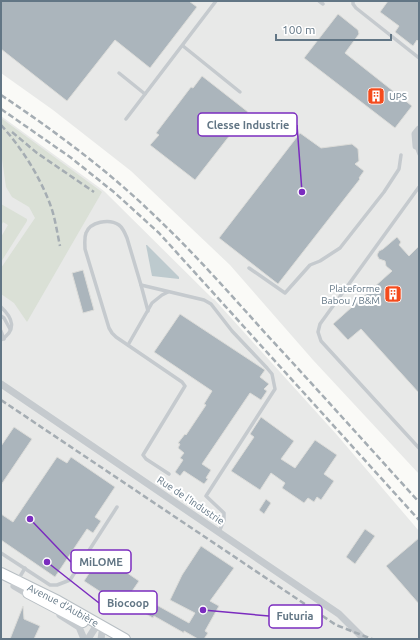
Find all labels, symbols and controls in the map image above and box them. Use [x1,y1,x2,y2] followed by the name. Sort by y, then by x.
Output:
[276,16,391,42] scale bar
[282,23,315,36] text: 100 m
[366,86,386,106] building icon: UPS
[389,91,407,102] place label: UPS
[198,113,297,136] callout: Clesse Industrie
[207,119,289,131] text: Clesse Industrie
[321,283,380,306] place label: Plateforme Babou / B&M
[383,284,403,304] building icon: Plateforme Babou / B&M
[155,474,226,527] street label: Rue de l'Industrie
[71,550,131,573] callout: MiLOME
[79,556,123,568] text: MiLOME
[26,582,100,629] street label: Avenue d'Aubière
[99,591,157,614] callout: Biocoop
[107,597,149,609] text: Biocoop
[269,605,322,628] callout: Futuria
[276,610,314,622] text: Futuria

